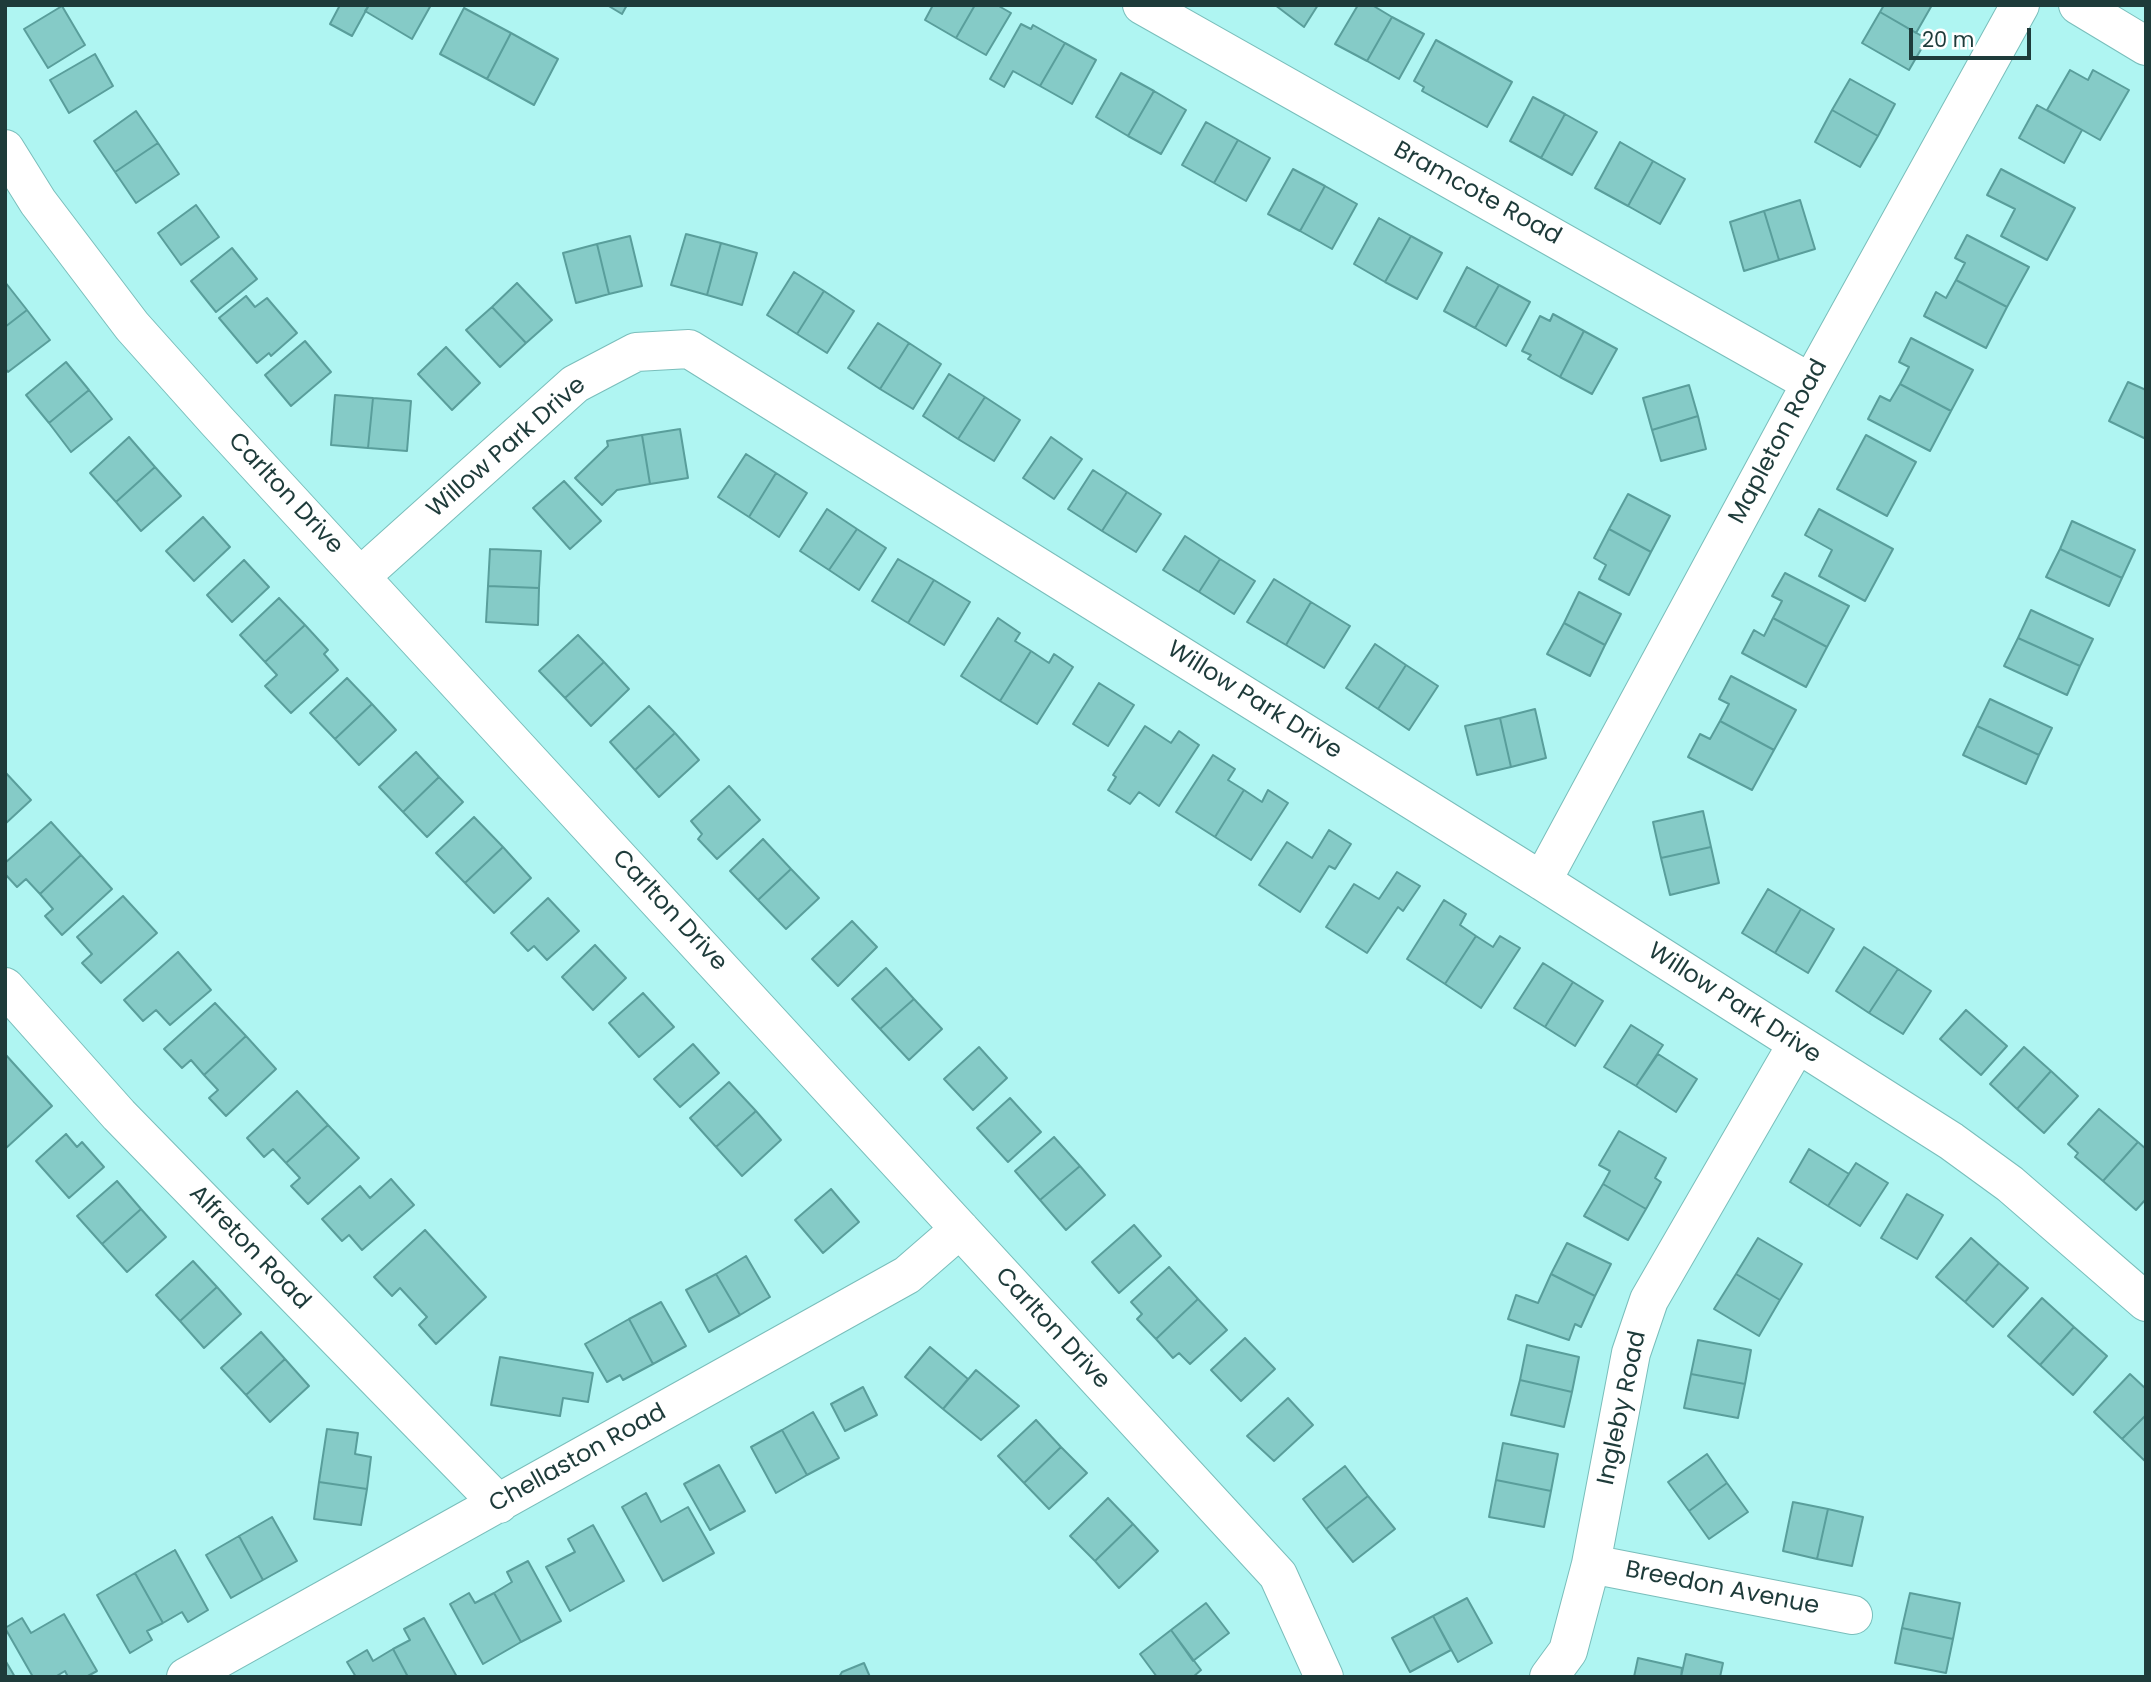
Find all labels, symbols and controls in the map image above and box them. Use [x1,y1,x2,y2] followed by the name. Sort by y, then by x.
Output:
[1913,14,2036,58] scale bar
[1922,25,1975,54] text: 20 m
[1388,136,1566,252] street label: Bramcote Road
[1724,355,1834,529] street label: Mapleton Road
[422,371,592,525] street label: Willow Park Drive
[221,427,349,561] street label: Carlton Drive
[1161,636,1347,766] street label: Willow Park Drive
[605,844,733,978] street label: Carlton Drive
[1642,937,1826,1071] street label: Willow Park Drive
[182,1180,316,1316] street label: Alfreton Road
[988,1262,1116,1396] street label: Carlton Drive
[1593,1328,1653,1488] street label: Ingleby Road
[485,1399,671,1519] street label: Chellaston Road
[1623,1556,1821,1622] street label: Breedon Avenue

